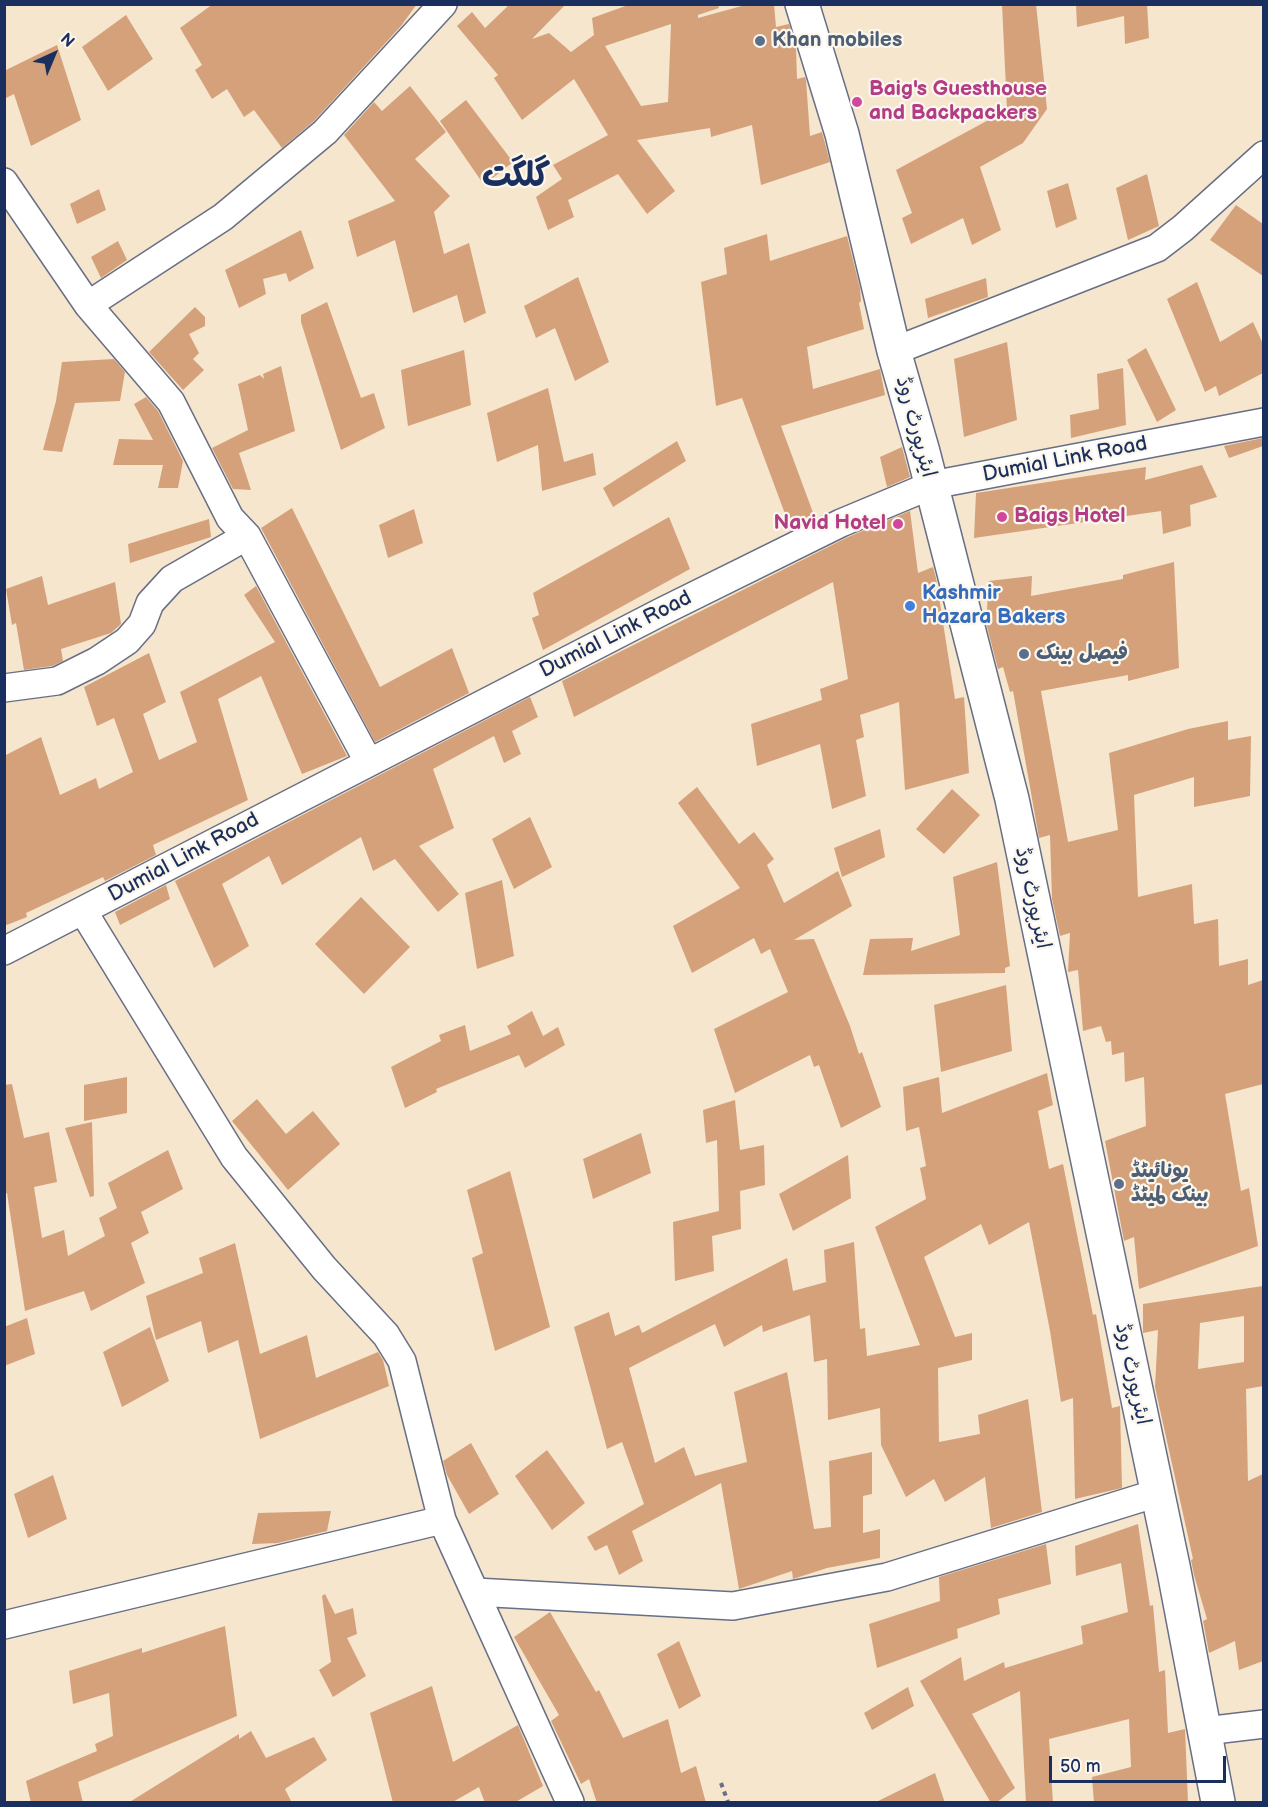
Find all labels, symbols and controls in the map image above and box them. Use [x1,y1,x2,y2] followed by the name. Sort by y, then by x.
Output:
[24,24,84,84] north arrow
[772,28,902,54] place label: Khan mobiles
[56,30,78,52] text: N
[753,34,767,48] marker: Khan mobiles
[869,77,1047,127] place label: Baig's Guesthouse and Backpackers
[850,95,864,109] marker: Baig's Guesthouse and Backpackers
[482,158,550,198] district label: گلگت
[889,374,941,480] street label: ایئرپورٹ روڈ
[981,432,1149,488] street label: Dumial Link Road
[1014,504,1125,530] place label: Baigs Hotel
[995,510,1009,524] marker: Baigs Hotel
[774,511,886,537] place label: Navid Hotel
[891,517,905,531] marker: Navid Hotel
[922,581,1065,631] place label: Kashmir Hazara Bakers
[536,586,696,684] street label: Dumial Link Road
[903,599,917,613] marker: Kashmir Hazara Bakers
[1036,641,1128,667] place label: فیصل بینک
[1017,647,1031,661] marker: فیصل بینک
[104,808,264,908] street label: Dumial Link Road
[1009,845,1055,951] street label: ایئرپورٹ روڈ
[1131,1159,1209,1209] place label: یونائیٹڈ بینک لمیٹڈ
[1112,1177,1126,1191] marker: یونائیٹڈ بینک لمیٹڈ
[1109,1321,1155,1427] street label: ایئرپورٹ روڈ
[1052,1744,1229,1782] scale bar
[1060,1756,1101,1777] text: 50 m

